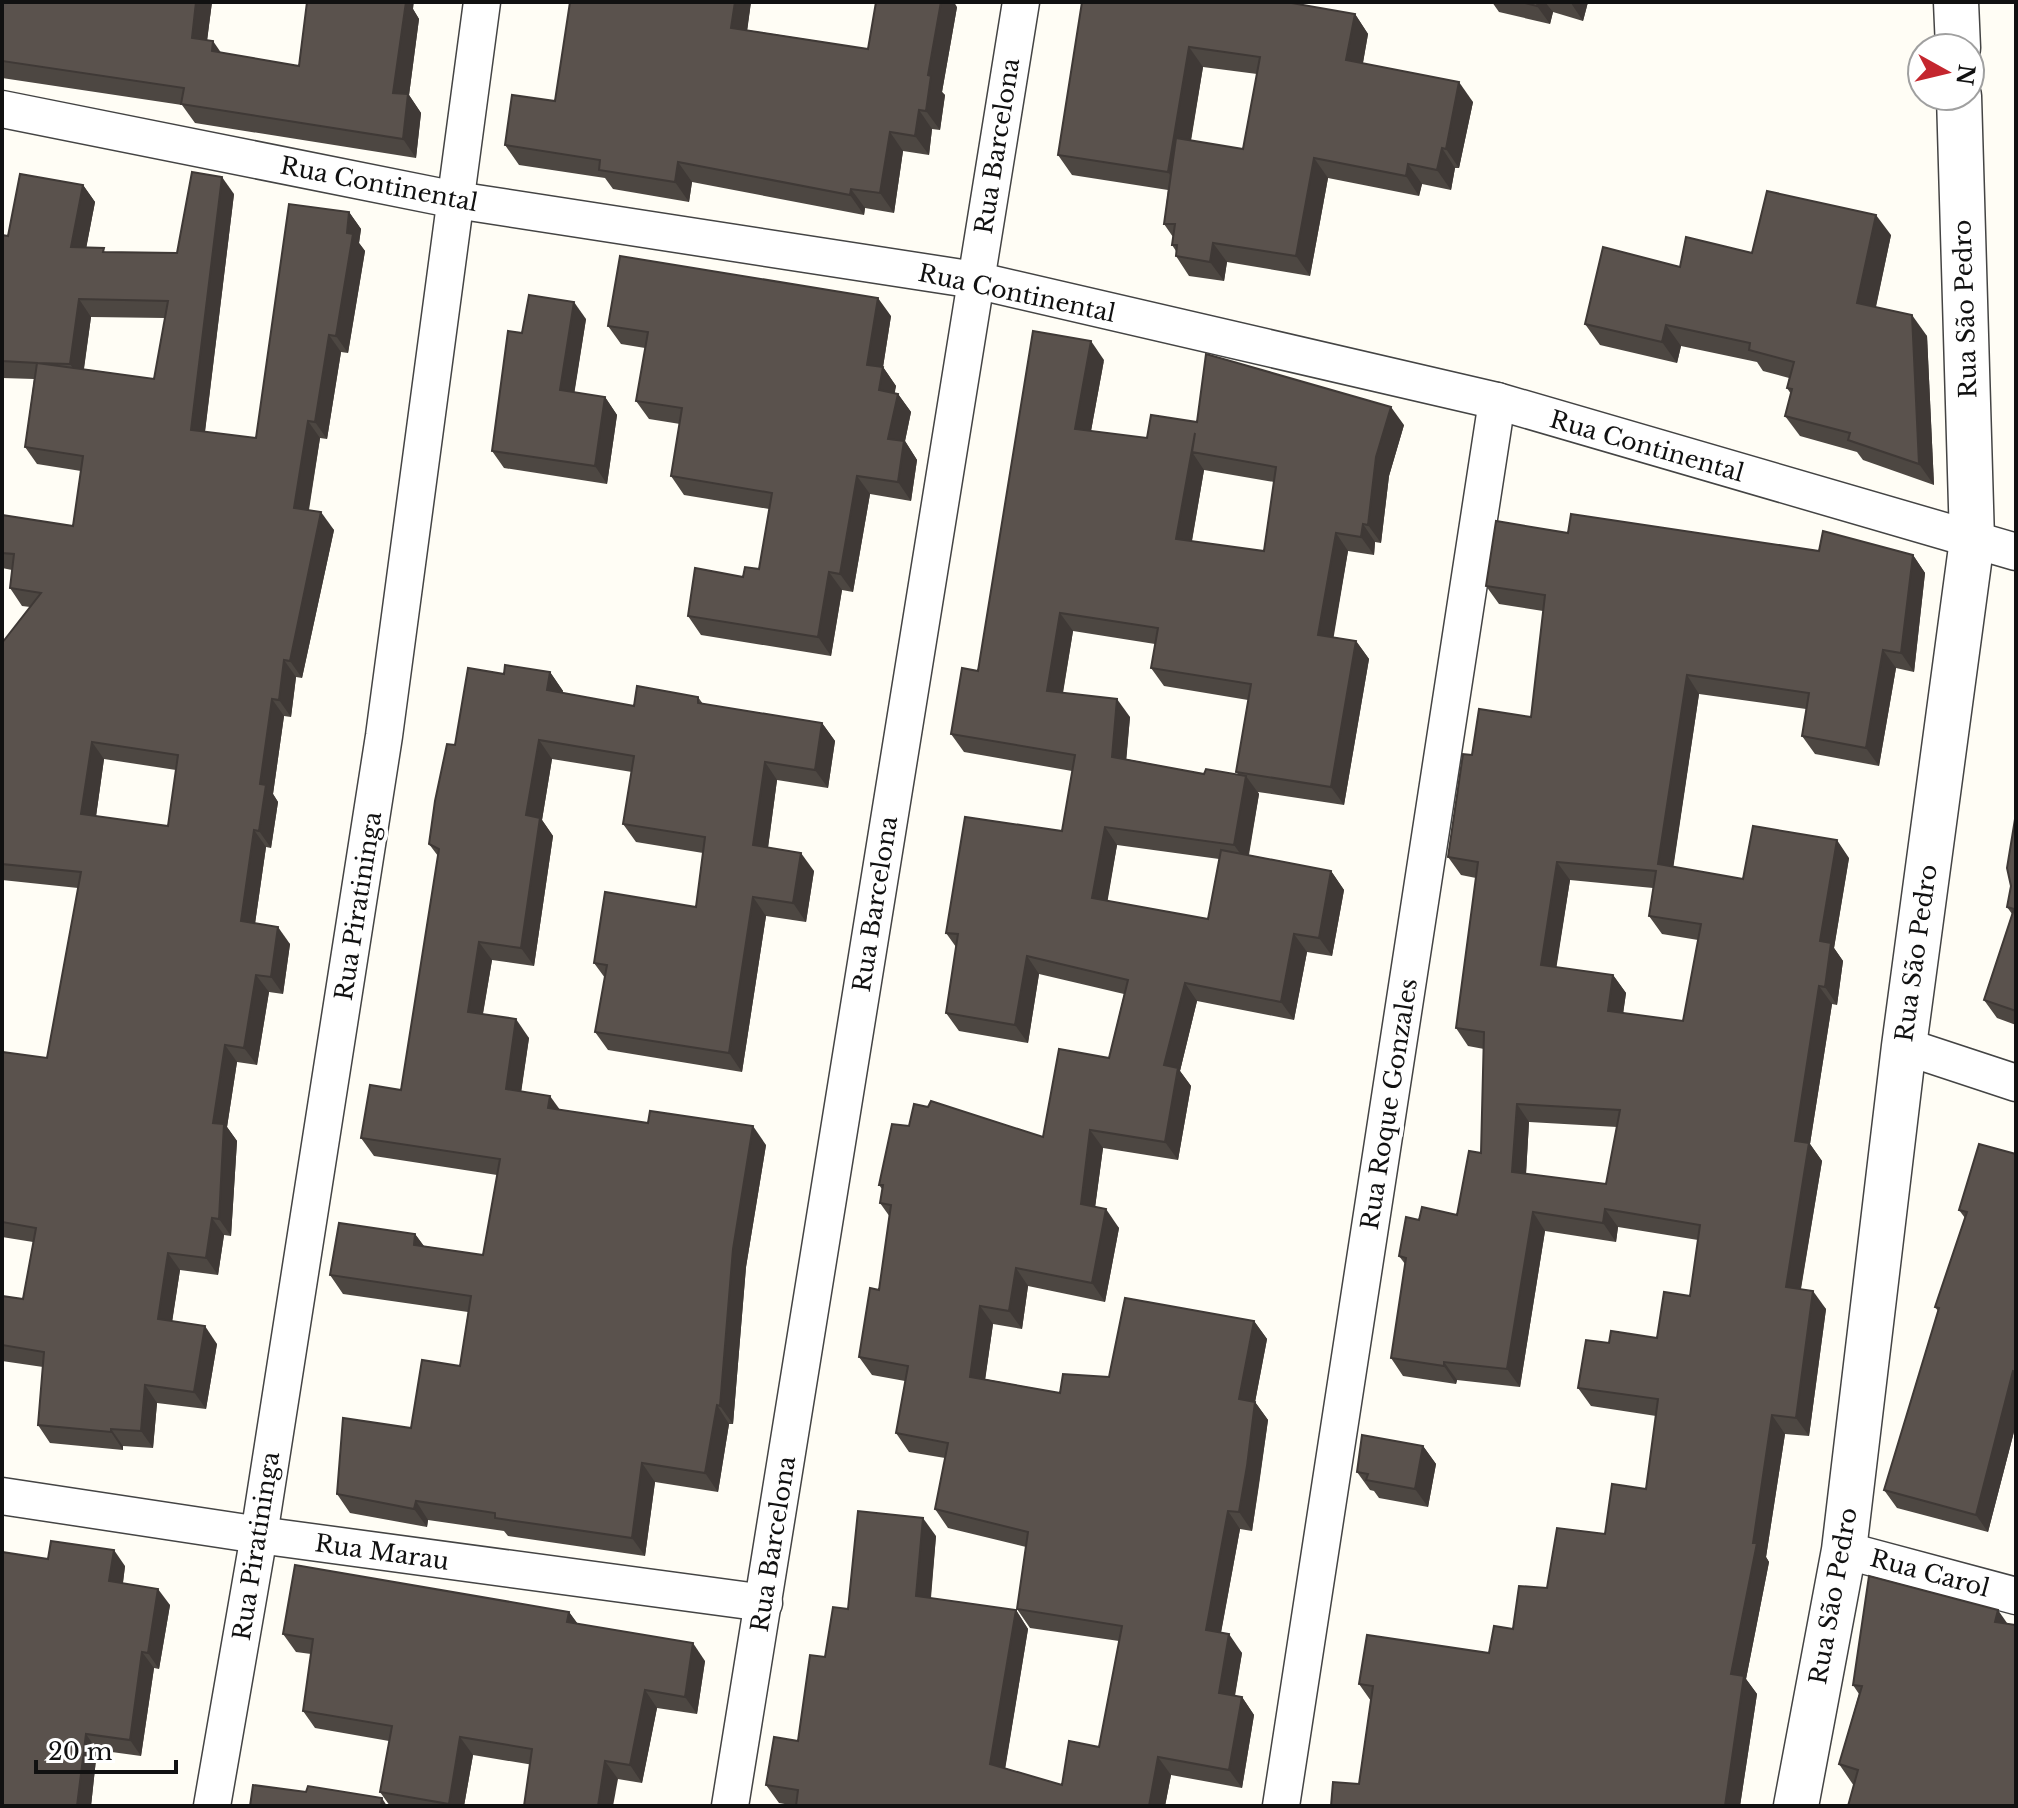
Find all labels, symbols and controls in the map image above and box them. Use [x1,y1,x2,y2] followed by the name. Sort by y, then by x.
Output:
[1906,32,1986,112] north arrow
[969,55,1025,236] street label: Rua Barcelona
[1950,63,1980,87] text: N
[278,151,480,217] street label: Rua Continental
[1947,219,1983,399] street label: Rua São Pedro
[916,258,1118,328] street label: Rua Continental
[1547,404,1748,488] street label: Rua Continental
[329,809,387,1002] street label: Rua Piratininga
[847,813,903,994] street label: Rua Barcelona
[1889,862,1943,1044] street label: Rua São Pedro
[1355,976,1423,1232] street label: Rua Roque Gonzales
[227,1449,285,1642] street label: Rua Piratininga
[745,1453,801,1634] street label: Rua Barcelona
[1803,1505,1863,1687] street label: Rua São Pedro
[313,1528,451,1576] street label: Rua Marau
[1867,1543,1993,1603] street label: Rua Carol
[36,1724,176,1774] scale bar
[48,1737,113,1766] text: 20 m

